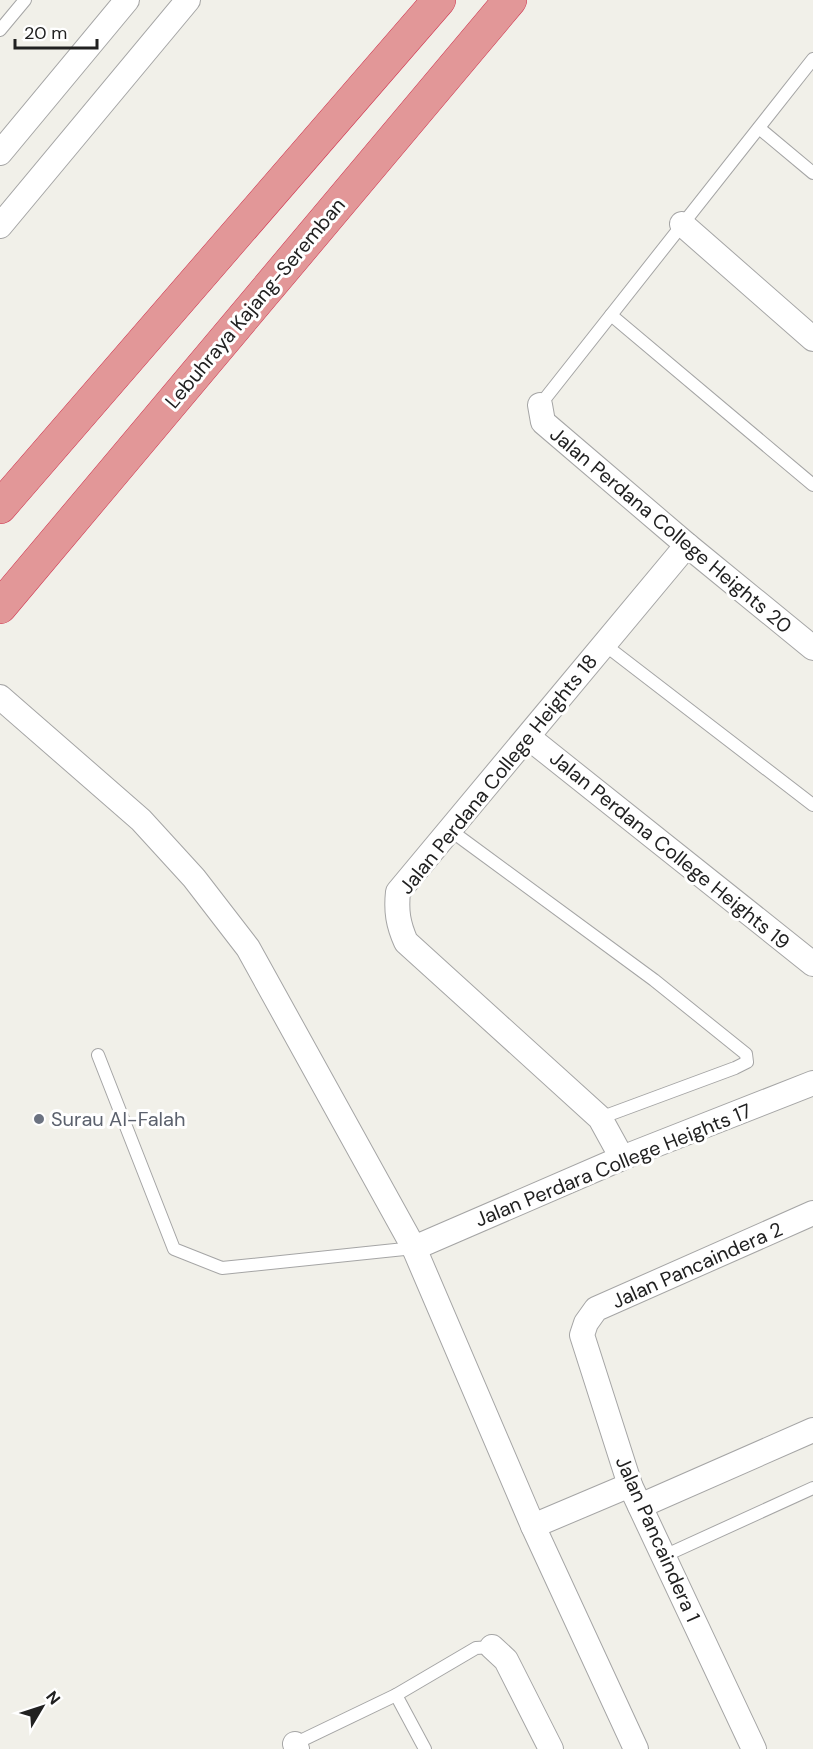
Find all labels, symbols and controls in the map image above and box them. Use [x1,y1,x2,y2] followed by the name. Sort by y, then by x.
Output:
[15,12,98,50] scale bar
[24,21,67,45] text: 20 m
[159,192,351,414] street label: Lebuhraya Kajang-Seremban
[545,421,797,639] street label: Jalan Perdana College Heights 20
[393,649,603,899] street label: Jalan Perdana College Heights 18
[545,745,795,955] street label: Jalan Perdana College Heights 19
[471,1098,755,1232] street label: Jalan Perdara College Heights 17
[51,1106,185,1132] place label: Surau Al-Falah
[32,1112,46,1126] marker: Surau Al-Falah
[608,1216,786,1314] street label: Jalan Pancaindera 2
[610,1452,706,1626] street label: Jalan Pancaindera 1
[12,1677,72,1737] north arrow
[41,1687,65,1709] text: N

